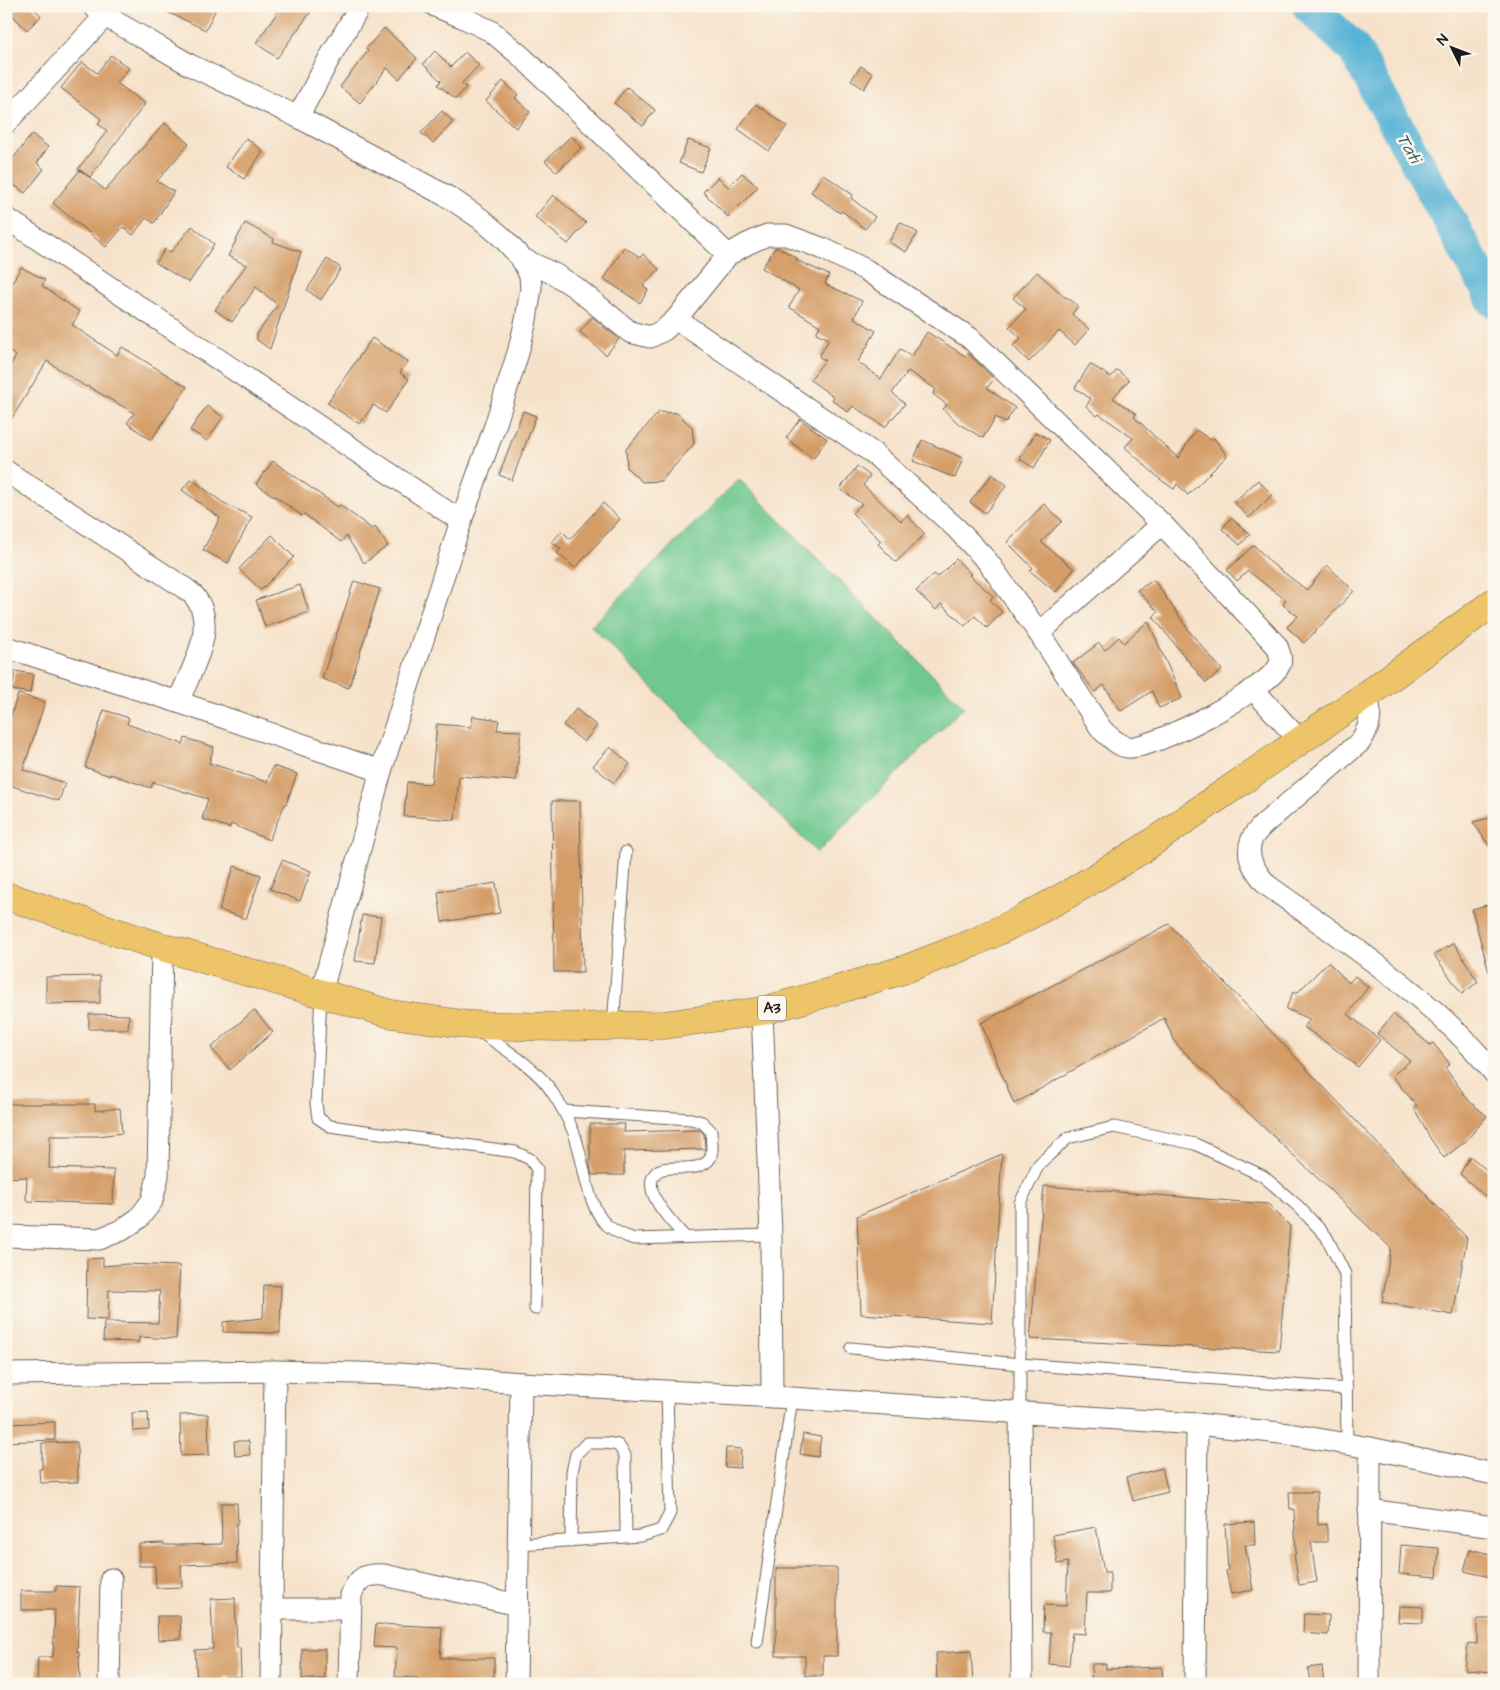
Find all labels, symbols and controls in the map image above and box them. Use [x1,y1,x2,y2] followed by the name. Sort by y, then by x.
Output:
[1428,22,1478,72] north arrow
[1433,30,1454,50] text: N
[1391,129,1428,169] water label: Tati
[758,996,786,1020] road number: A3

